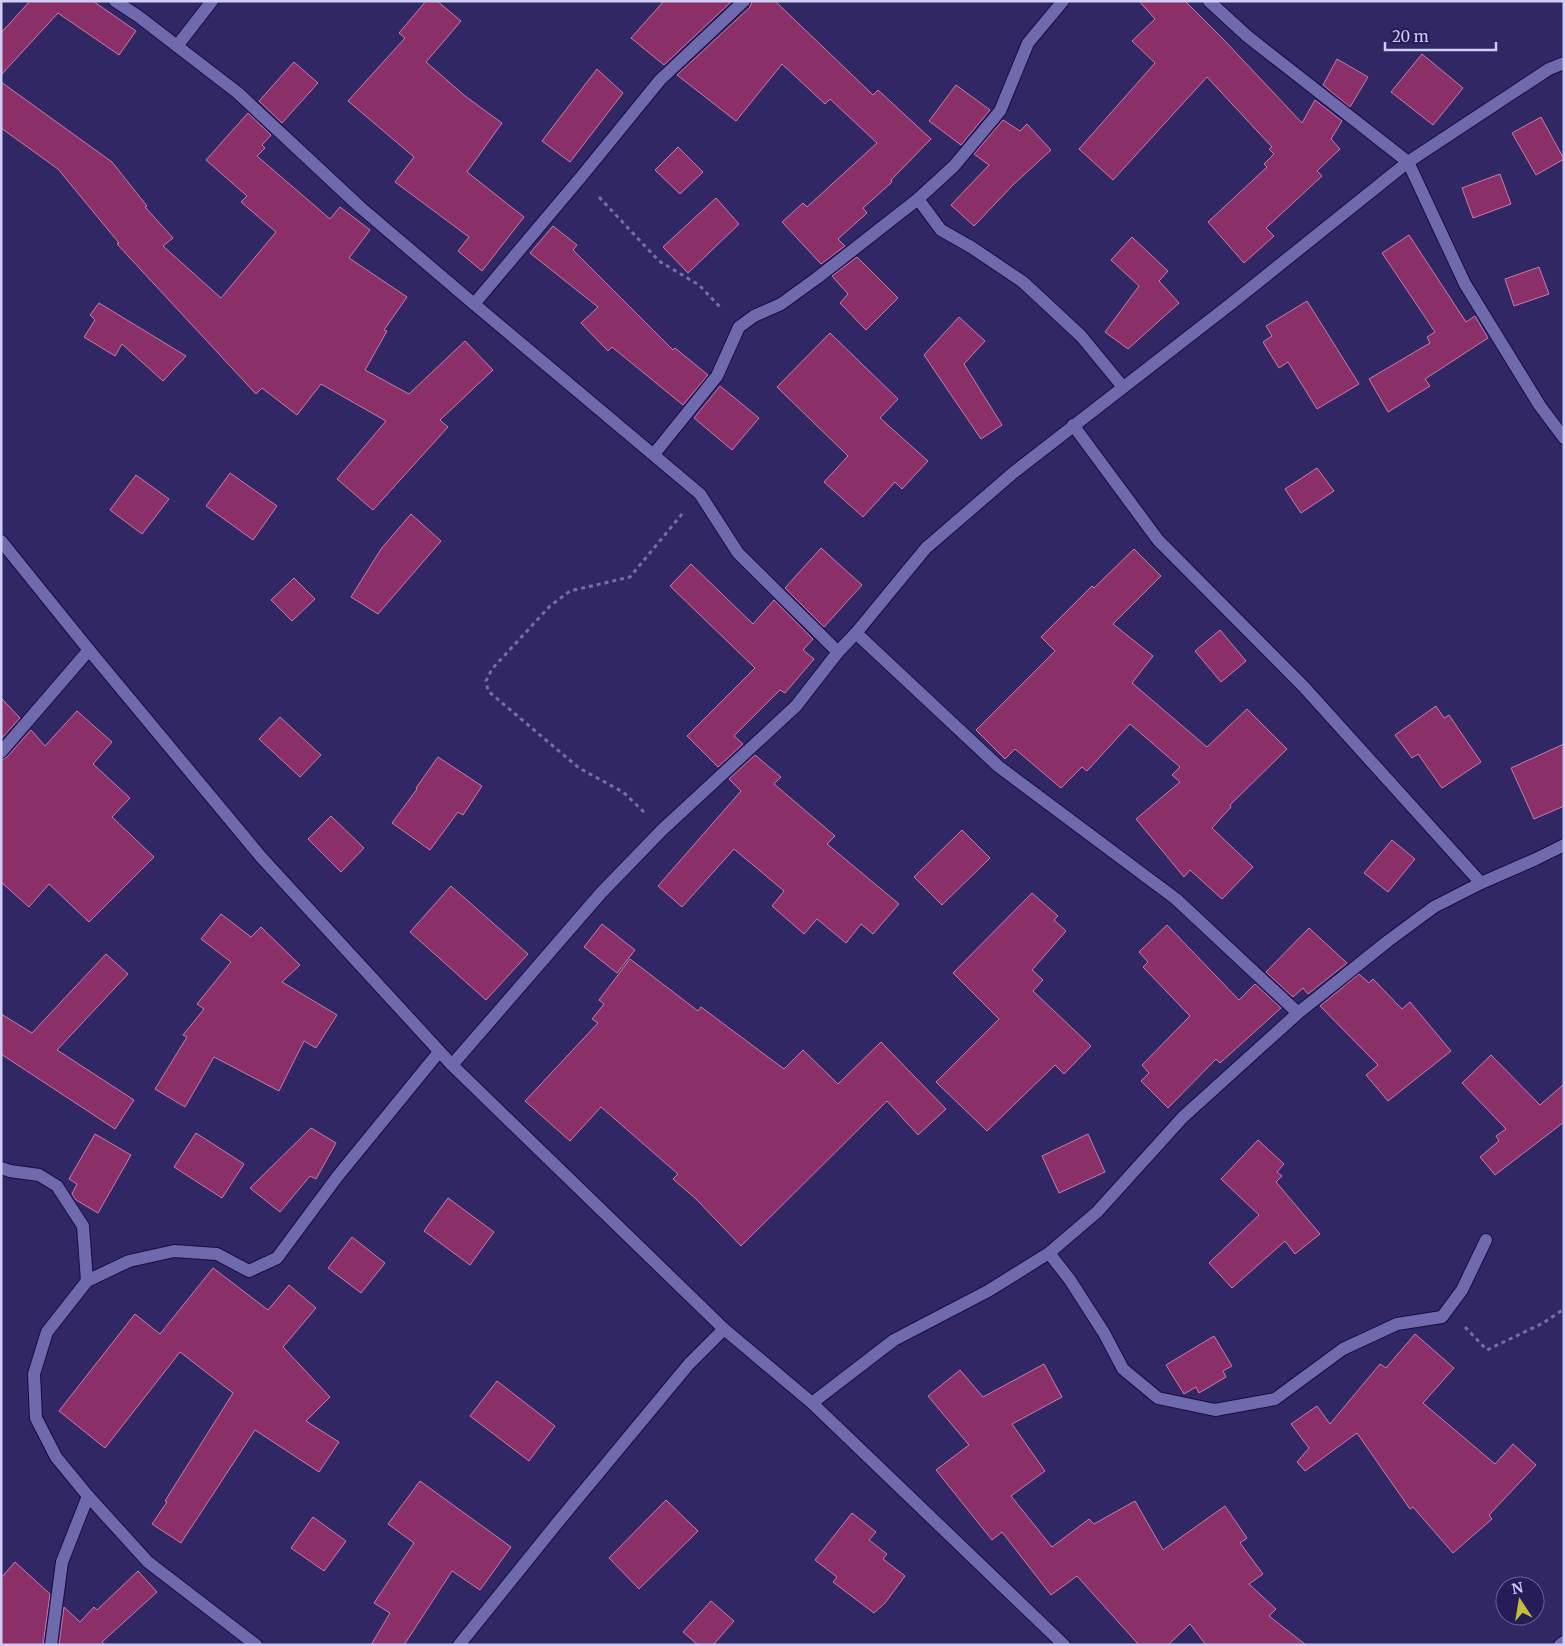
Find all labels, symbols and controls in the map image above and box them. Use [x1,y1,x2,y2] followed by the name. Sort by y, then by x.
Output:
[1385,20,1496,52] scale bar
[1392,27,1429,46] text: 20 m
[1495,1576,1545,1626] north arrow
[1510,1578,1525,1598] text: N

